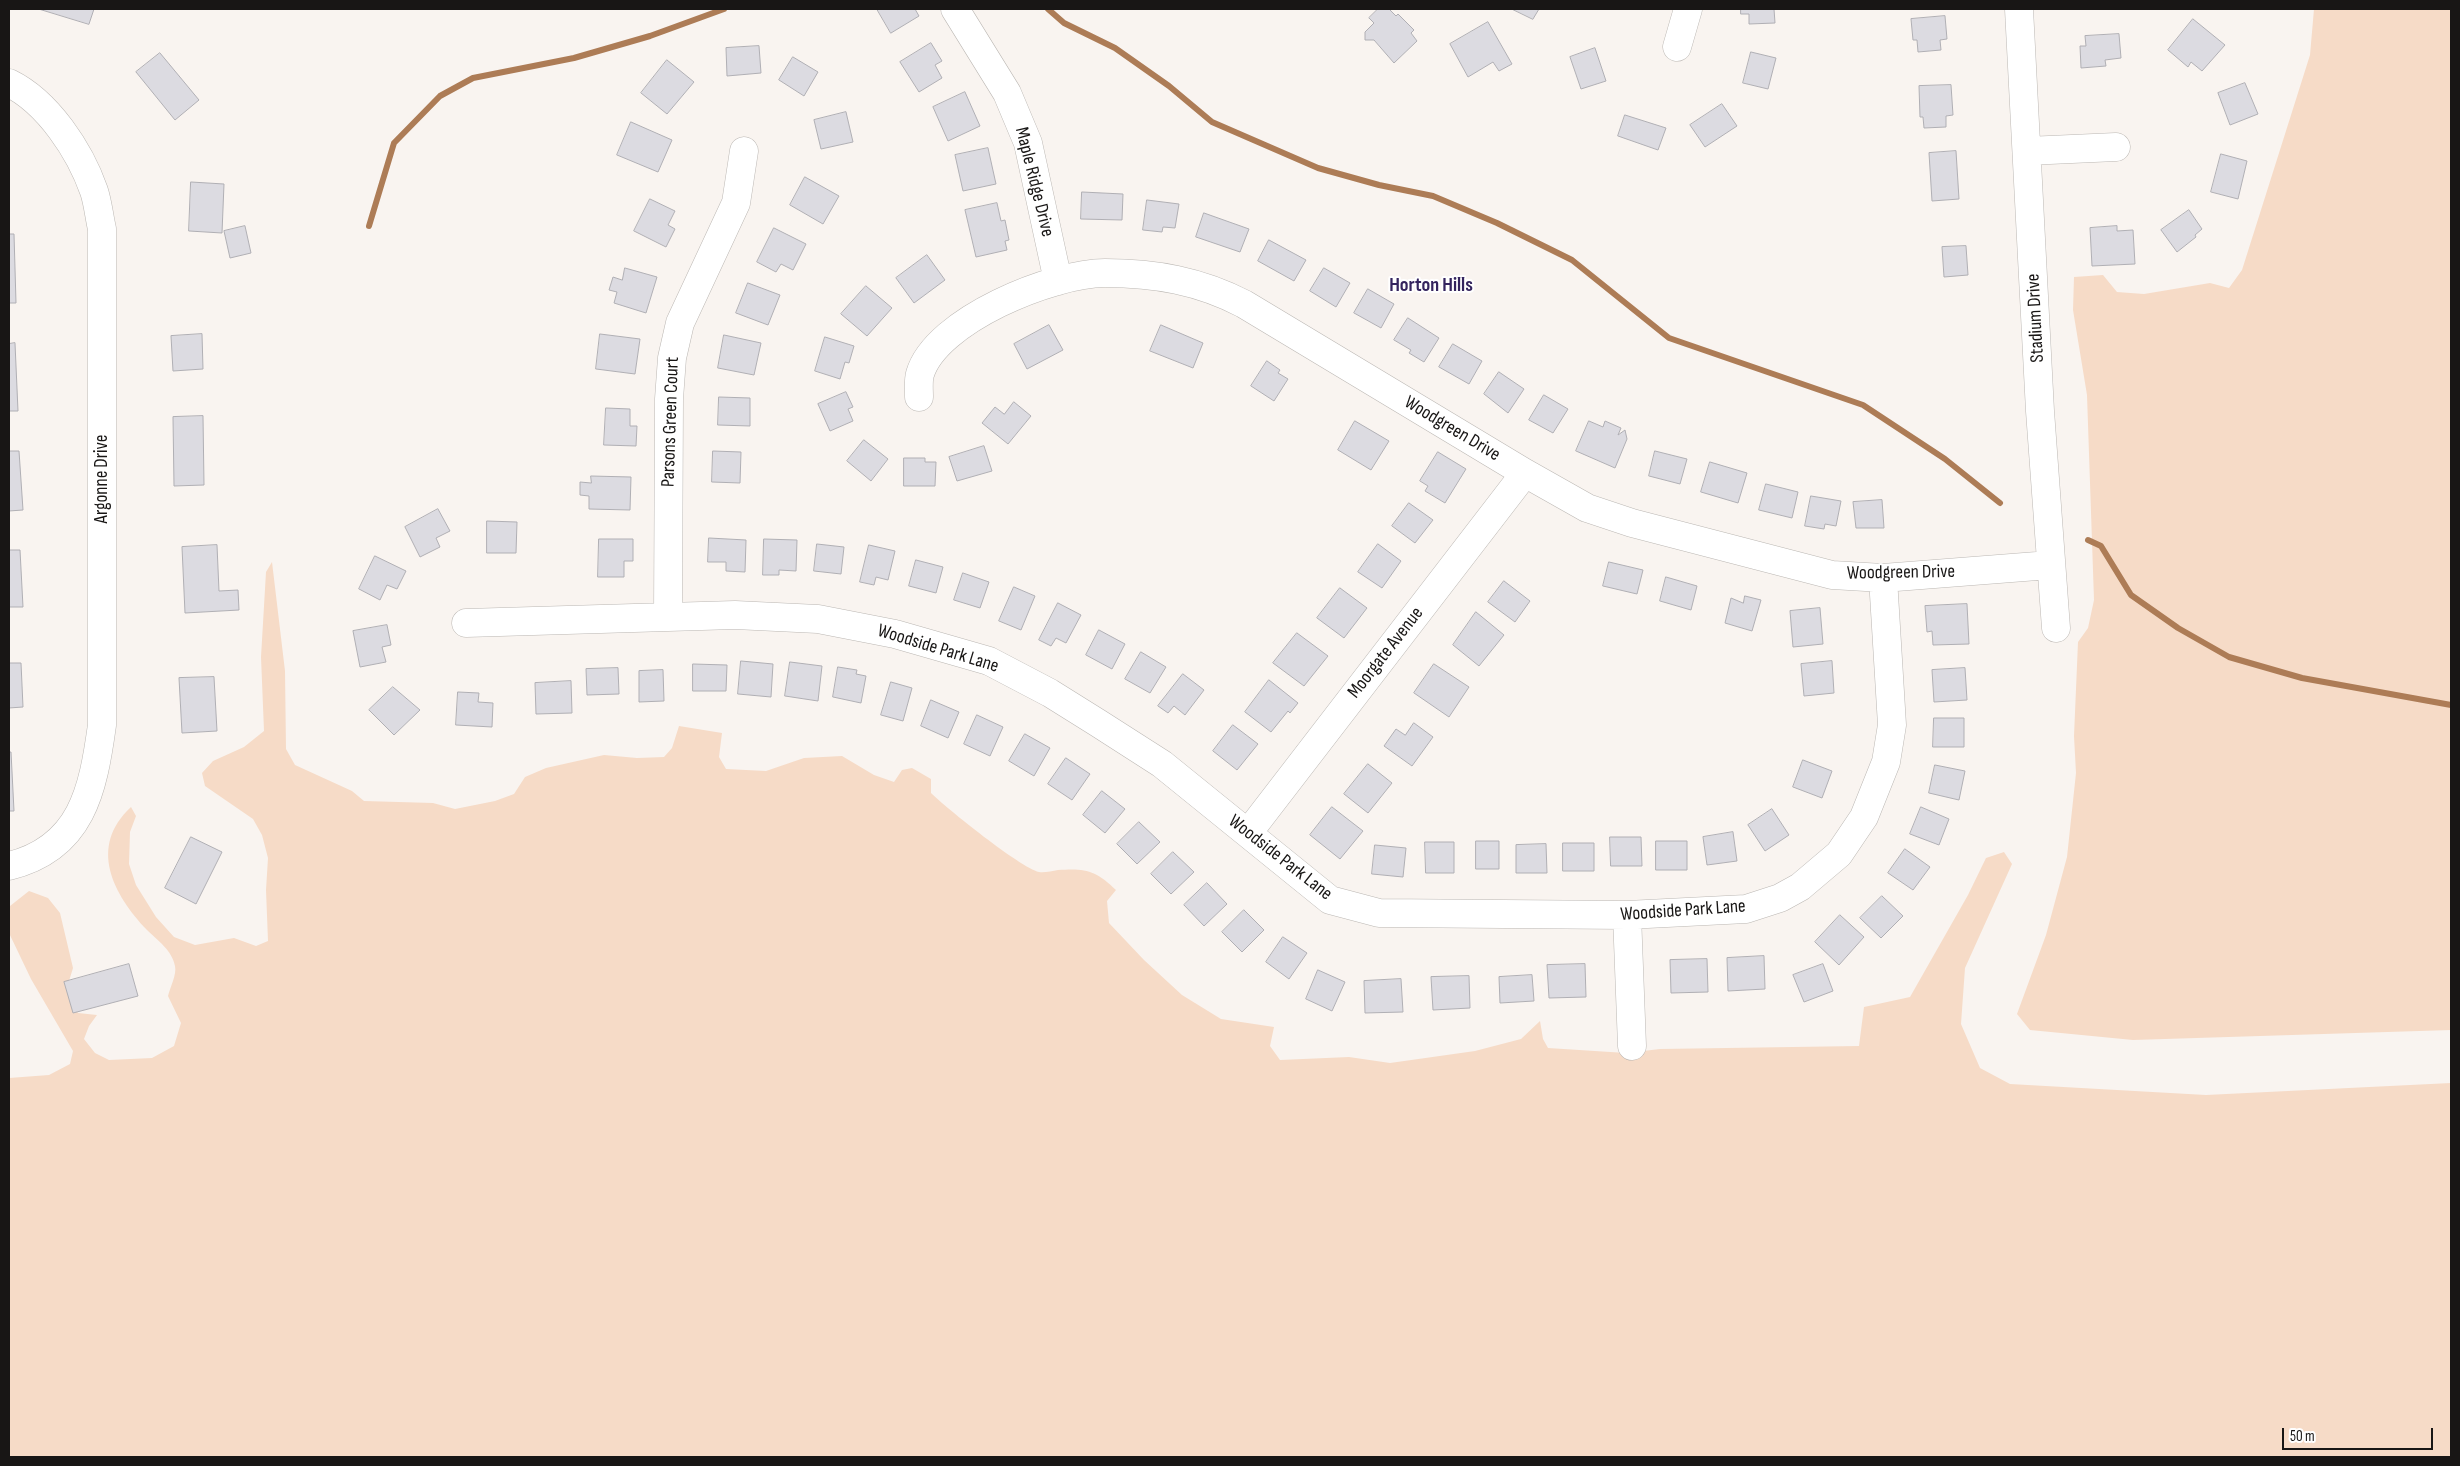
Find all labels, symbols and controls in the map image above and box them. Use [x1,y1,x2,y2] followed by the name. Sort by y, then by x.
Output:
[1009,125,1059,239] street label: Maple Ridge Drive
[2022,273,2050,363] street label: Stadium Drive
[1389,274,1473,298] district label: Horton Hills
[657,356,685,488] street label: Parsons Green Court
[1400,391,1504,467] street label: Woodgreen Drive
[91,435,113,523] street label: Argonne Drive
[1847,561,1955,585] street label: Woodgreen Drive
[1343,603,1429,703] street label: Moorgate Avenue
[875,620,1001,678] street label: Woodside Park Lane
[1223,810,1337,906] street label: Woodside Park Lane
[1620,895,1746,927] street label: Woodside Park Lane
[2285,1418,2436,1450] scale bar
[2290,1427,2315,1446] text: 50 m

